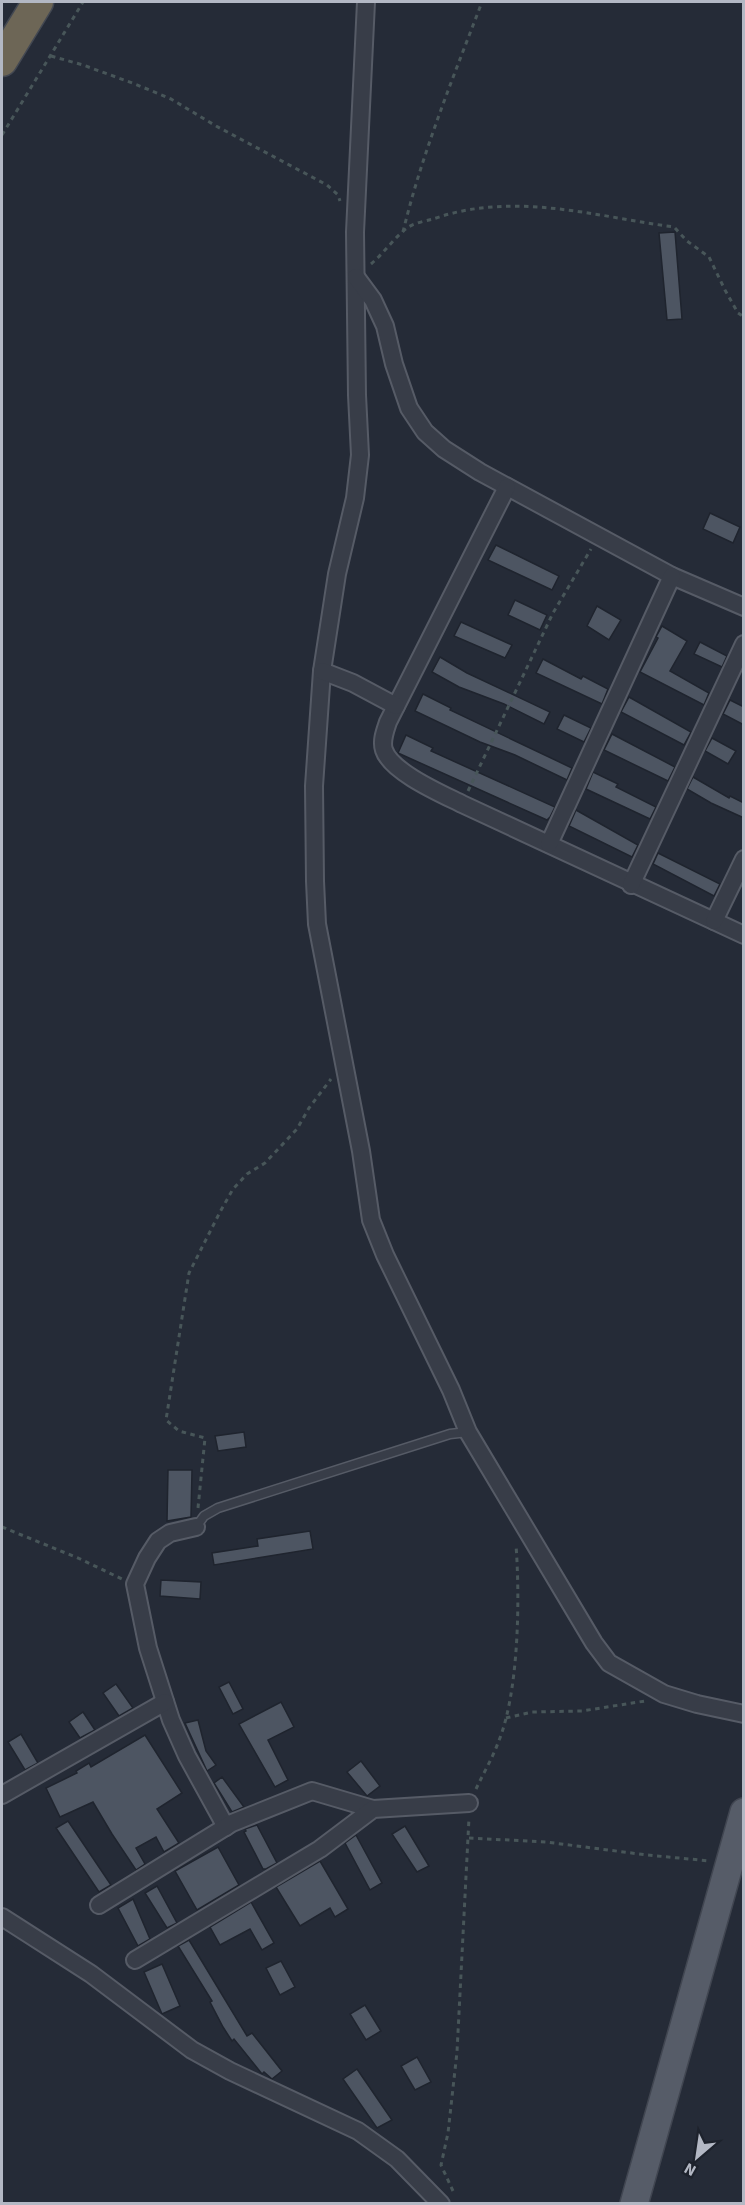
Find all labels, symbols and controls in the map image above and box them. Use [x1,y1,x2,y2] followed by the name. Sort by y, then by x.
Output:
[667,2127,727,2187] north arrow
[680,2157,700,2181] text: N

